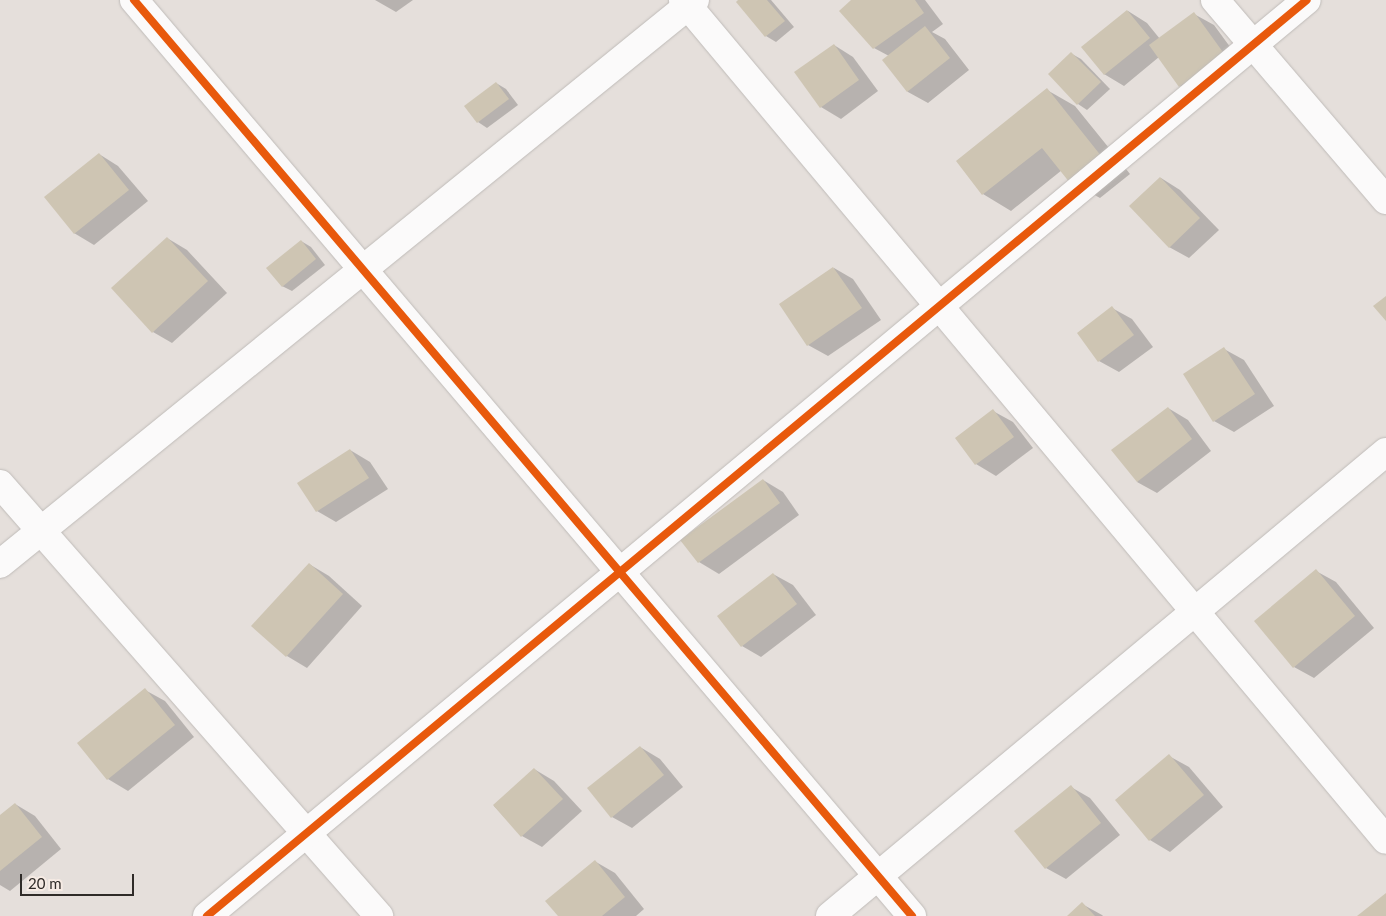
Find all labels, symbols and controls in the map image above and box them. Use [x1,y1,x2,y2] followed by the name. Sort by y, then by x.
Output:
[22,864,136,896] scale bar
[28,874,62,892] text: 20 m

